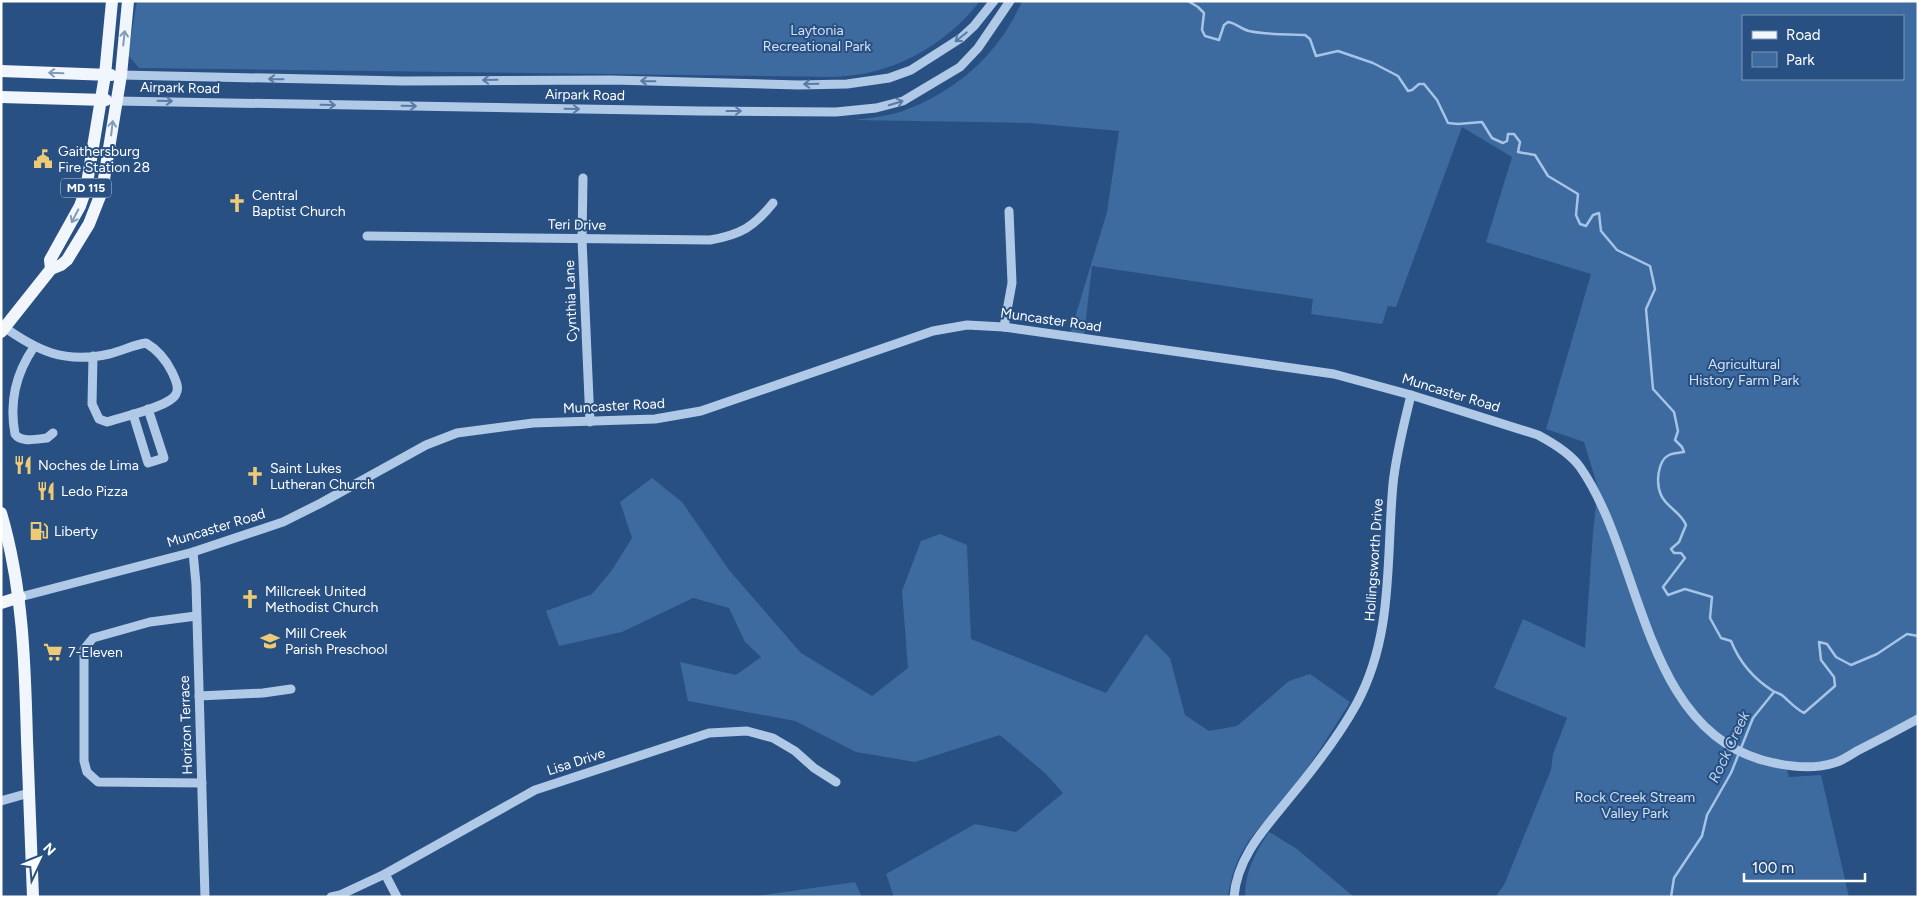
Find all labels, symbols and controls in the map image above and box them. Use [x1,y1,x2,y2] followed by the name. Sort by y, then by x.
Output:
[1742,15,1904,80] legend
[763,22,871,55] park label: Laytonia Recreational Park
[1786,26,1821,44] text: Road
[119,31,129,47] one-way arrow
[955,31,968,42] one-way arrow
[1786,51,1815,69] text: Park
[48,68,64,78] one-way arrow
[268,74,284,84] one-way arrow
[482,75,498,85] one-way arrow
[640,76,656,86] one-way arrow
[140,79,220,97] street label: Airpark Road
[803,80,819,89] one-way arrow
[545,86,625,104] street label: Airpark Road
[156,96,173,106] one-way arrow
[888,97,904,107] one-way arrow
[319,100,335,110] one-way arrow
[401,102,417,111] one-way arrow
[564,104,580,114] one-way arrow
[726,106,742,116] one-way arrow
[107,121,117,137] one-way arrow
[58,143,150,176] place label: Gaithersburg Fire Station 28
[32,148,54,170] public building icon: Gaithersburg Fire Station 28
[61,178,111,198] road number: MD 115
[252,187,346,220] place label: Central Baptist Church
[226,192,248,214] church icon: Central Baptist Church
[70,208,79,223] one-way arrow
[548,216,607,234] street label: Teri Drive
[561,259,581,342] street label: Cynthia Lane
[999,304,1103,336] street label: Muncaster Road
[1689,356,1800,389] park label: Agricultural History Farm Park
[1400,370,1502,416] street label: Muncaster Road
[563,395,665,417] street label: Muncaster Road
[12,454,34,476] restaurant icon: Noches de Lima
[38,457,139,474] place label: Noches de Lima
[270,460,375,493] place label: Saint Lukes Lutheran Church
[244,465,266,487] church icon: Saint Lukes Lutheran Church
[35,480,57,502] restaurant icon: Ledo Pizza
[61,483,128,500] place label: Ledo Pizza
[1361,498,1387,622] street label: Hollingsworth Drive
[165,505,267,551] street label: Muncaster Road
[28,520,50,542] fuel station icon: Liberty
[54,523,98,540] place label: Liberty
[265,583,378,616] place label: Millcreek United Methodist Church
[239,588,261,610] church icon: Millcreek United Methodist Church
[285,625,388,658] place label: Mill Creek Parish Preschool
[259,630,281,652] school or university icon: Mill Creek Parish Preschool
[42,641,64,663] supermarket icon: 7-Eleven
[68,644,123,661] place label: 7-Eleven
[176,675,196,775] street label: Horizon Terrace
[1705,708,1754,786] water label: Rock Creek
[545,745,608,779] street label: Lisa Drive
[1575,789,1695,822] park label: Rock Creek Stream Valley Park
[15,833,65,883] north arrow
[39,840,59,859] text: N
[1744,850,1865,882] scale bar
[1752,859,1794,877] text: 100 m

